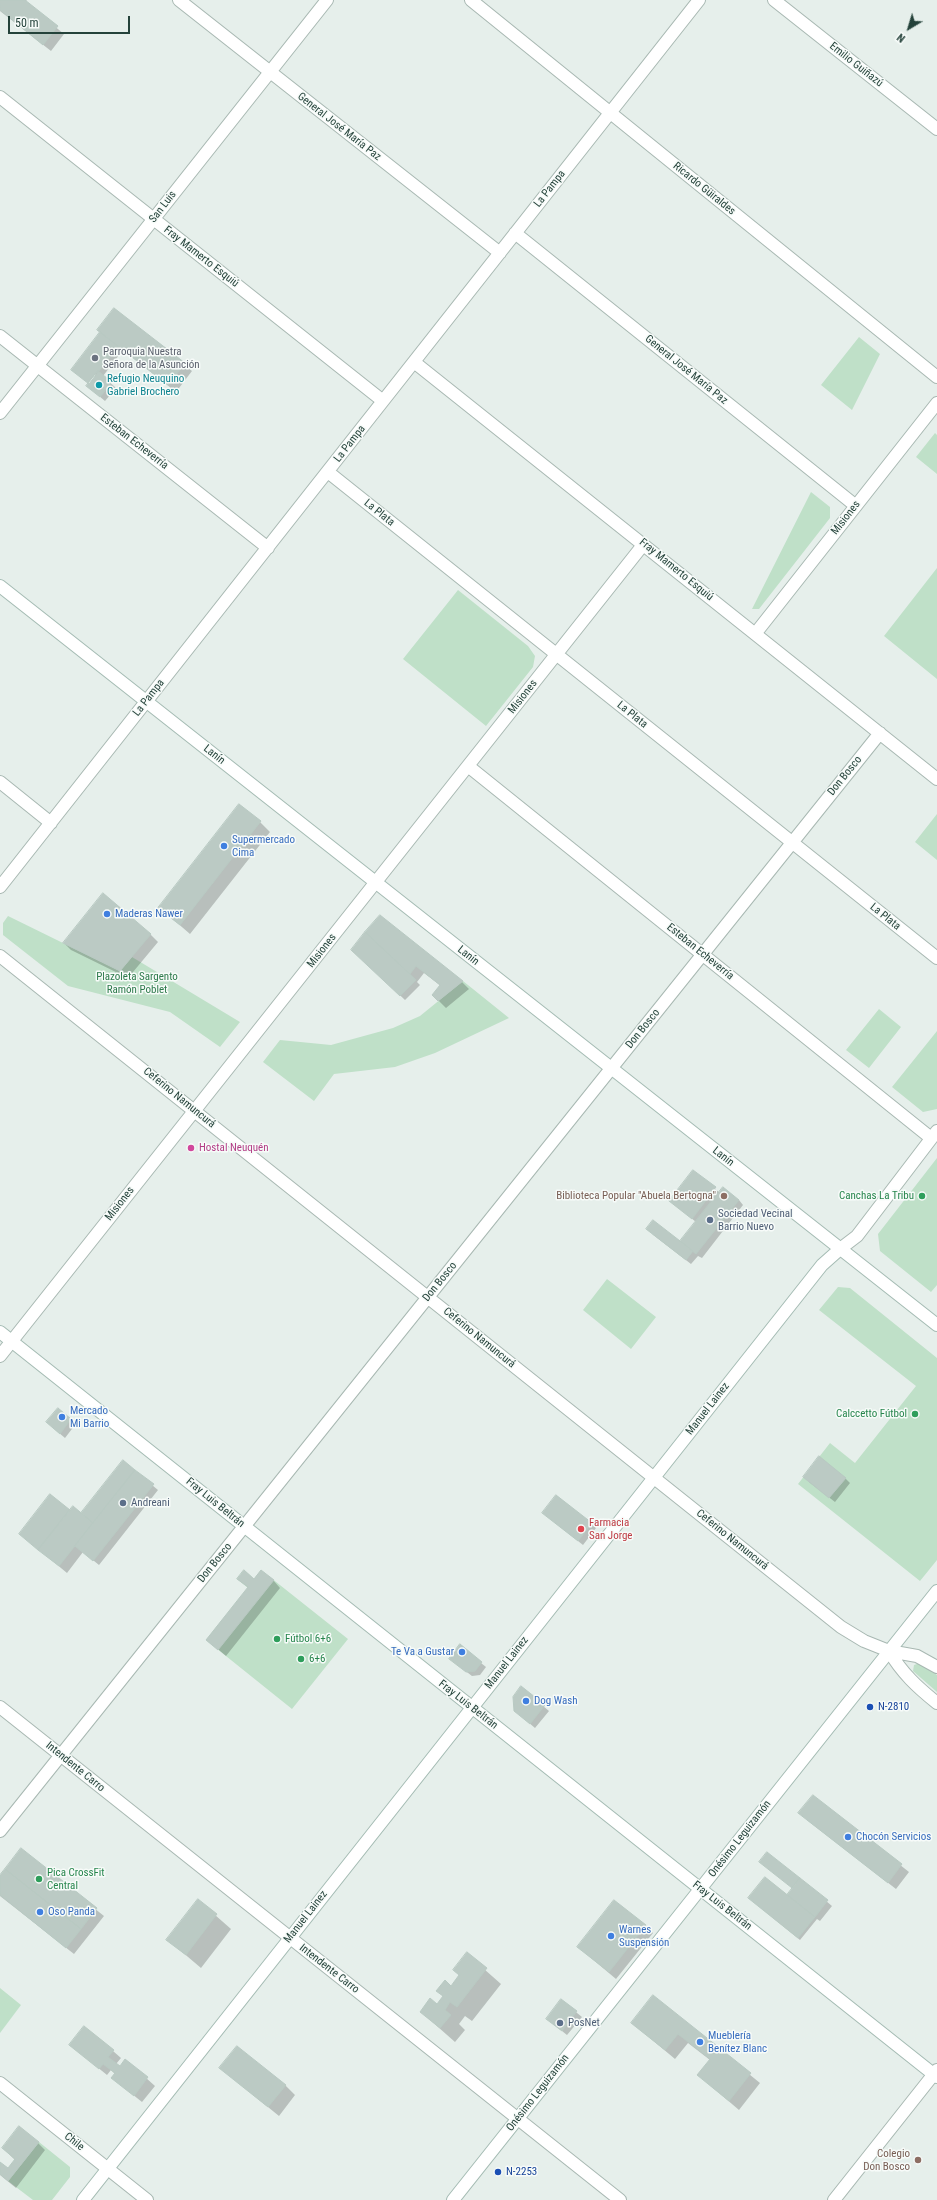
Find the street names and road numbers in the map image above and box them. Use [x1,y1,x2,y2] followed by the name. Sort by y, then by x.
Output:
[827,40,885,90] street label: Emilio Guiñazú
[295,90,383,164] street label: General José María Paz
[670,160,738,218] street label: Ricardo Güiraldes
[531,168,569,210] street label: La Pampa
[147,188,179,226] street label: San Luis
[161,224,241,290] street label: Fray Mamerto Esquiú
[642,333,730,407] street label: General José María Paz
[97,411,171,473] street label: Esteban Echeverría
[331,423,369,465] street label: La Pampa
[361,497,397,529] street label: La Plata
[829,498,863,538] street label: Misiones
[636,536,716,604] street label: Fray Mamerto Esquiú
[130,677,168,719] street label: La Pampa
[506,677,540,717] street label: Misiones
[614,699,650,731] street label: La Plata
[201,742,227,768] street label: Lanín
[825,754,865,798] street label: Don Bosco
[867,901,903,933] street label: La Plata
[664,921,736,983] street label: Esteban Echeverría
[305,931,339,971] street label: Misiones
[455,943,481,969] street label: Lanín
[623,1007,663,1051] street label: Don Bosco
[140,1065,218,1131] street label: Ceferino Namuncurá
[710,1144,736,1170] street label: Lanín
[103,1184,137,1224] street label: Misiones
[420,1260,460,1304] street label: Don Bosco
[440,1305,518,1371] street label: Ceferino Namuncurá
[683,1380,733,1438] street label: Manuel Lainez
[183,1475,247,1531] street label: Fray Luis Beltrán
[693,1507,771,1573] street label: Ceferino Namuncurá
[195,1541,235,1585] street label: Don Bosco
[482,1634,532,1692] street label: Manuel Lainez
[436,1678,500,1732] street label: Fray Luis Beltrán
[43,1739,107,1795] street label: Intendente Carro
[706,1798,774,1880] street label: Onésimo Leguizamón
[690,1879,754,1933] street label: Fray Luis Beltrán
[281,1888,331,1946] street label: Manuel Lainez
[296,1942,362,1996] street label: Intendente Carro
[504,2052,572,2134] street label: Onésimo Leguizamón
[61,2130,87,2154] street label: Chile

